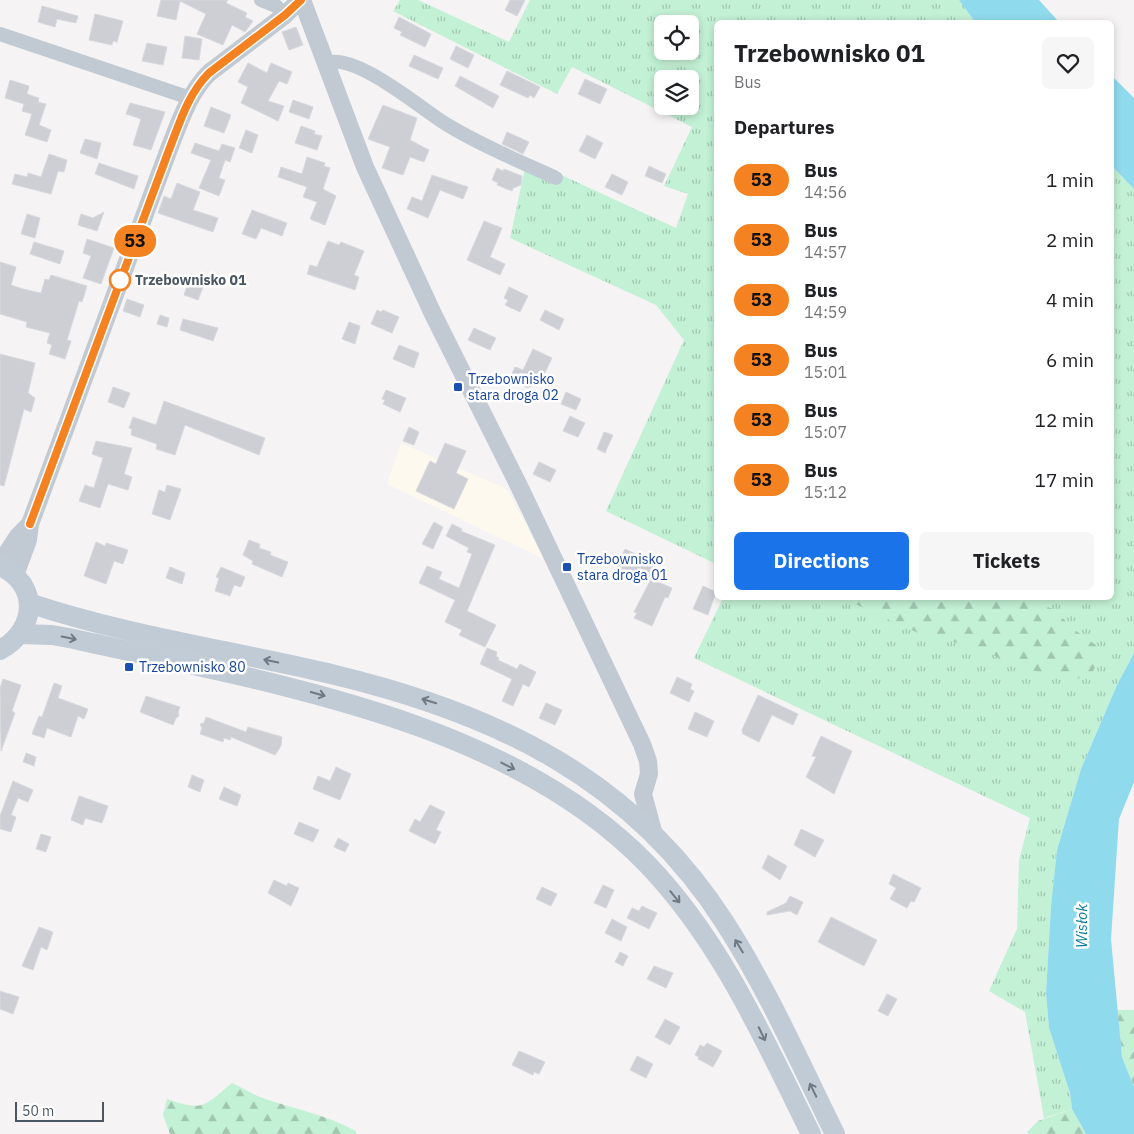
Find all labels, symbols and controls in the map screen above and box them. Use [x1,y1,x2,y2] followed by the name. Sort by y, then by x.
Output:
[654,15,699,115] map controls
[654,15,699,60] button: locate
[734,37,925,69] text: Trzebownisko 01
[1042,37,1094,89] button: heart
[654,70,699,115] button: layers
[734,72,761,92] text: Bus
[734,115,834,139] text: Departures
[804,158,838,182] text: Bus
[751,168,772,191] text: 53
[1046,168,1094,192] text: 1 min
[804,182,847,202] text: 14:56
[804,218,838,242] text: Bus
[112,225,158,257] line badge: 53
[751,228,772,251] text: 53
[1046,228,1094,252] text: 2 min
[124,229,146,252] text: 53
[804,242,847,262] text: 14:57
[109,269,131,291] marker: Trzebownisko 01
[135,271,247,289] place label: Trzebownisko 01
[804,278,838,302] text: Bus
[751,288,772,311] text: 53
[1046,288,1094,312] text: 4 min
[804,302,847,322] text: 14:59
[804,338,838,362] text: Bus
[751,348,772,371] text: 53
[1046,348,1094,372] text: 6 min
[804,362,847,382] text: 15:01
[468,370,559,404] place label: Trzebownisko stara droga 02
[452,381,464,393] marker: Trzebownisko stara droga 02
[804,398,838,422] text: Bus
[751,408,772,431] text: 53
[1035,408,1094,432] text: 12 min
[804,422,847,442] text: 15:07
[804,458,838,482] text: Bus
[751,468,772,491] text: 53
[1035,468,1094,492] text: 17 min
[804,482,847,502] text: 15:12
[734,532,909,590] button: Directions
[919,532,1094,590] button: Tickets
[577,550,668,584] place label: Trzebownisko stara droga 01
[561,561,573,573] marker: Trzebownisko stara droga 01
[60,634,76,643] one-way arrow
[264,656,280,665] one-way arrow
[139,658,246,676] place label: Trzebownisko 80
[123,661,135,673] marker: Trzebownisko 80
[309,690,325,699] one-way arrow
[421,696,437,706] one-way arrow
[500,761,515,771] one-way arrow
[670,890,681,903] one-way arrow
[1072,904,1091,948] water label: Wisłok
[733,939,743,953] one-way arrow
[758,1026,767,1041] one-way arrow
[808,1083,817,1098] one-way arrow
[15,1099,104,1122] scale bar
[22,1102,54,1120] text: 50 m

